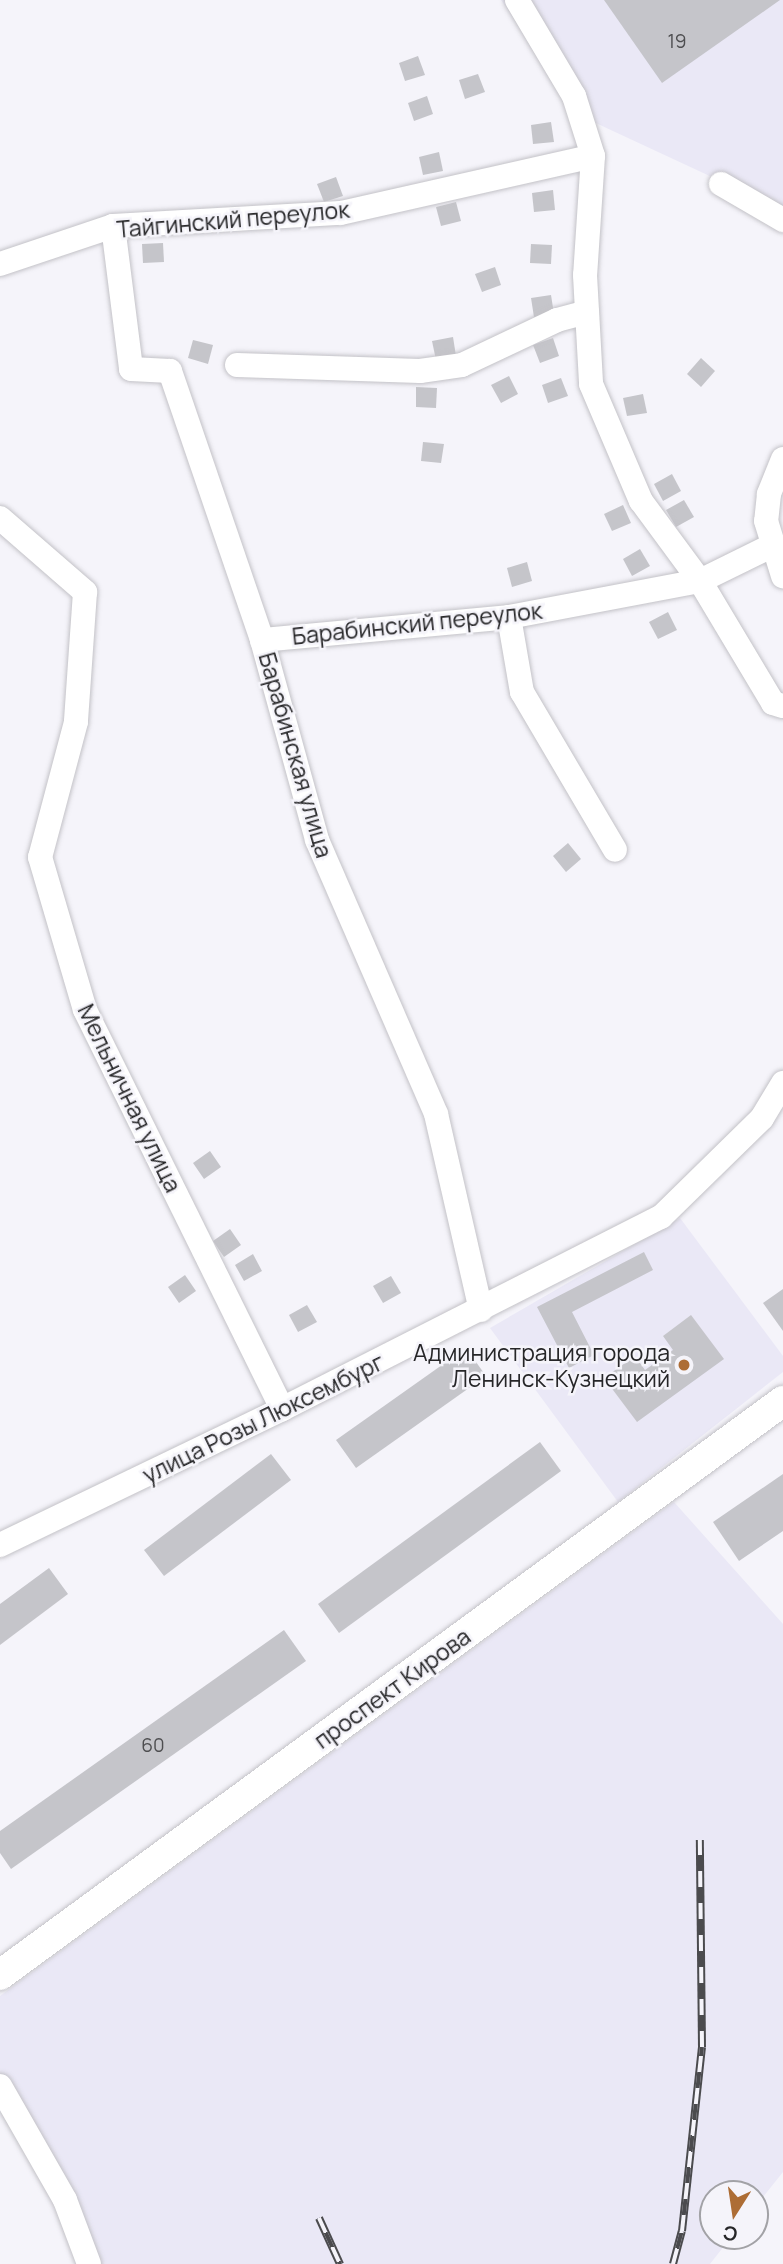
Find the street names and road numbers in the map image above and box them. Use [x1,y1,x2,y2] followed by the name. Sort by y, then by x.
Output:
[115,195,351,243] street label: Тайгинский переулок
[291,596,543,650] street label: Барабинский переулок
[253,649,339,861] street label: Барабинская улица
[72,999,188,1197] street label: Мельничная улица
[138,1347,388,1489] street label: улица Розы Люксембург
[309,1622,475,1754] street label: проспект Кирова

